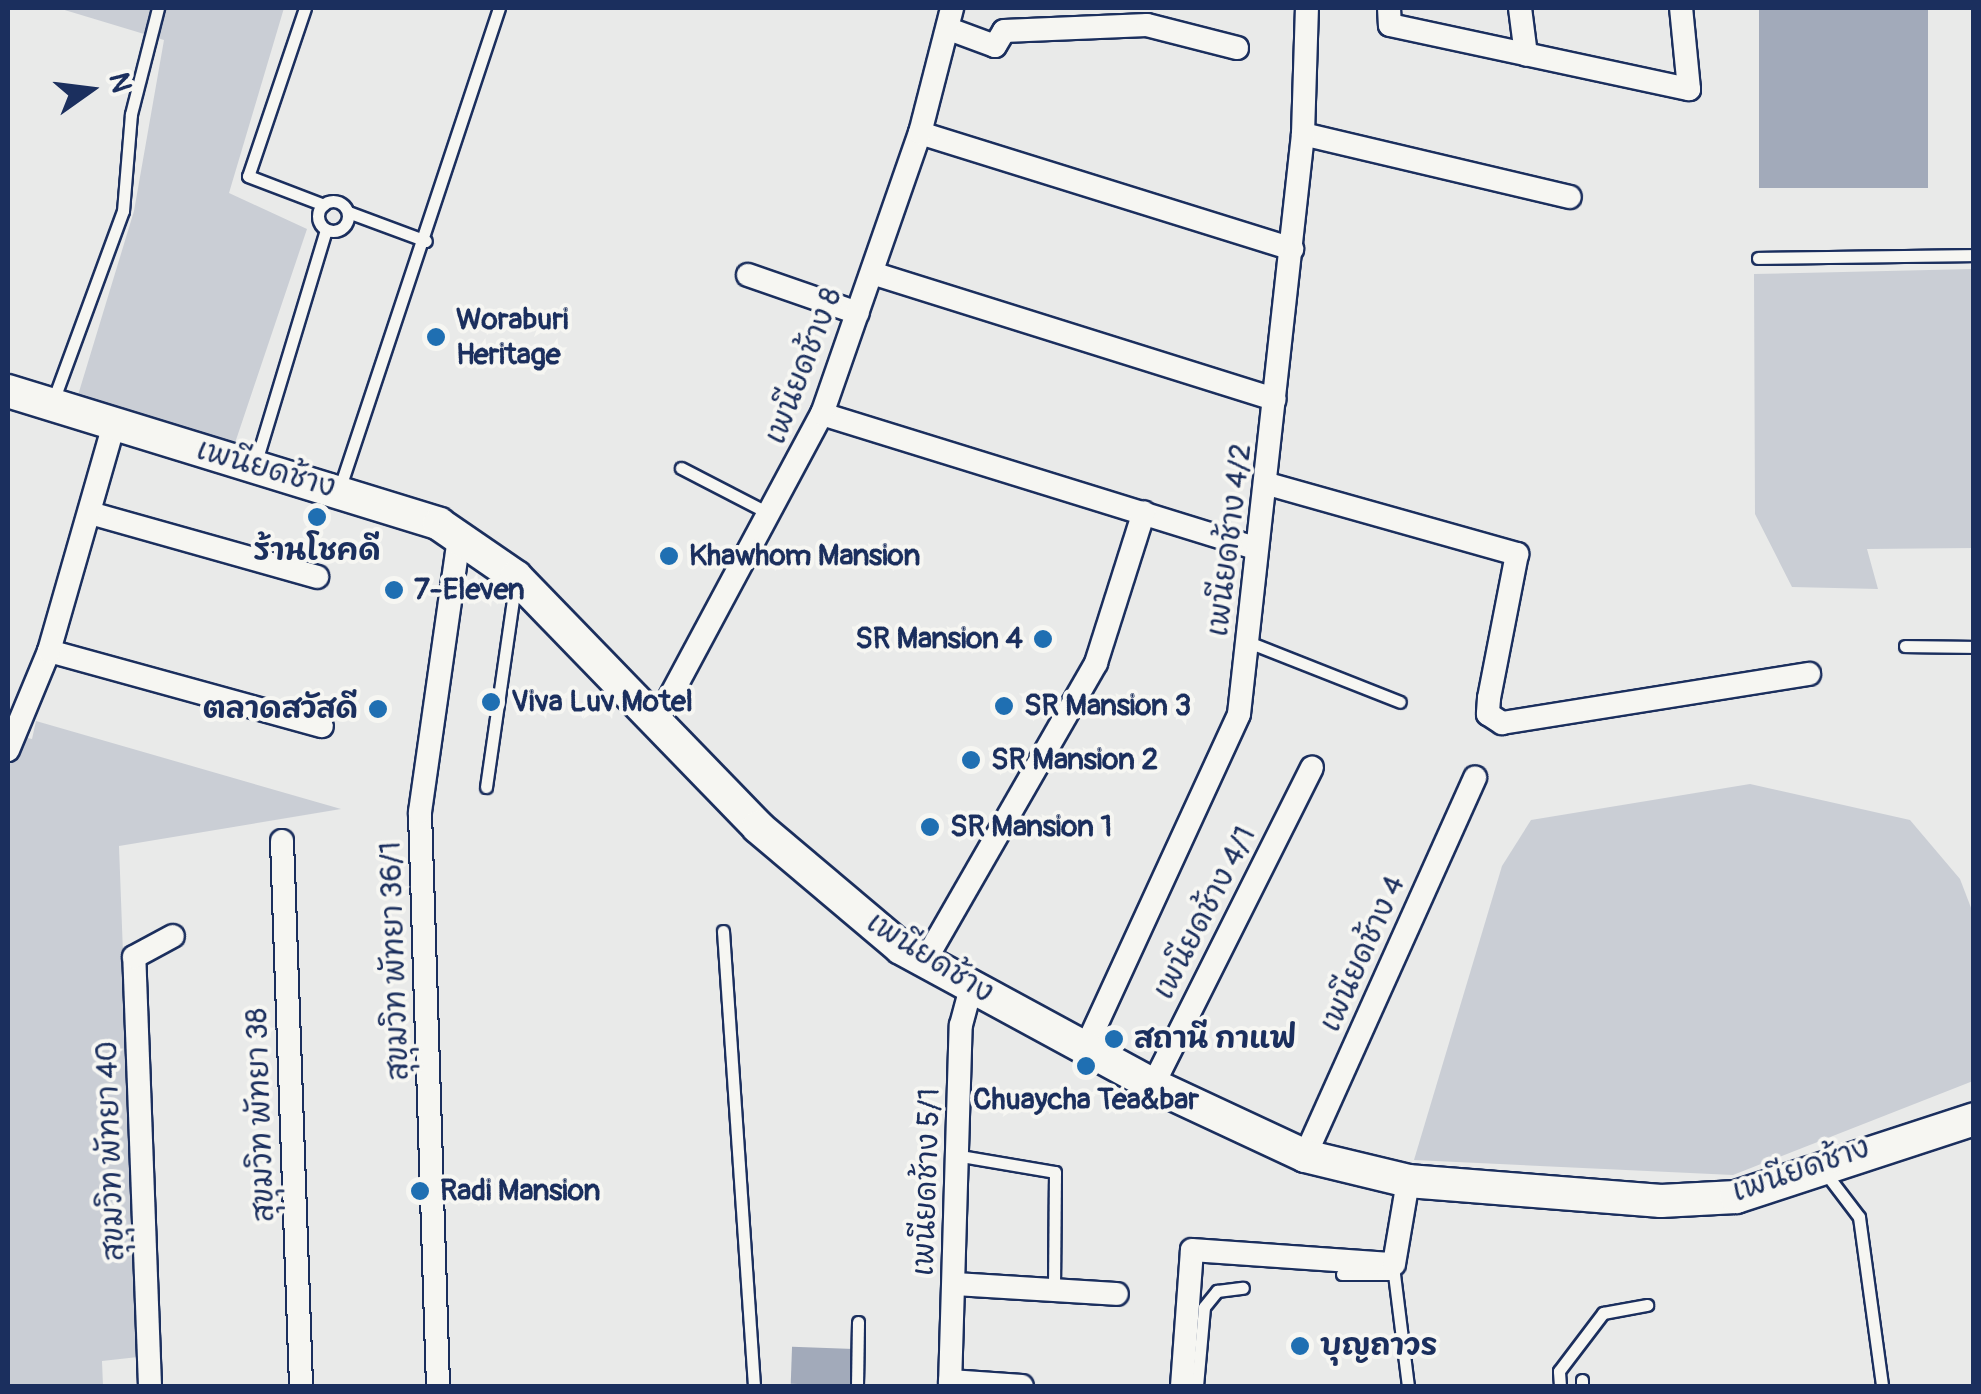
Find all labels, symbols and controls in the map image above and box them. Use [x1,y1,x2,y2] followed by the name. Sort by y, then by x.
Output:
[40,40,140,140] north arrow
[100,69,139,96] text: N
[758,283,850,449] street label: เพนียดช้าง 8
[456,302,568,372] place label: Woraburi Heritage
[425,326,447,348] marker: Woraburi Heritage
[192,432,340,506] street label: เพนียดช้าง
[1200,441,1260,639] street label: เพนียดช้าง 4/2
[306,506,328,528] marker: ร้านโชคดี
[253,533,381,569] place label: ร้านโชคดี
[689,538,920,574] place label: Khawhom Mansion
[658,545,680,567] marker: Khawhom Mansion
[414,572,525,608] place label: 7-Eleven
[383,579,405,601] marker: 7-Eleven
[855,621,1023,657] place label: SR Mansion 4
[1032,628,1054,650] marker: SR Mansion 4
[511,684,693,720] place label: Viva Luv Motel
[1024,688,1191,724] place label: SR Mansion 3
[202,691,358,727] place label: ตลาดสวัสดี
[480,691,502,713] marker: Viva Luv Motel
[993,695,1015,717] marker: SR Mansion 3
[367,698,389,720] marker: ตลาดสวัสดี
[991,742,1158,778] place label: SR Mansion 2
[960,749,982,771] marker: SR Mansion 2
[950,809,1112,845] place label: SR Mansion 1
[919,816,941,838] marker: SR Mansion 1
[1146,821,1264,1005] street label: เพนียดช้าง 4/1
[373,841,417,1081] street label: สุขุมวิท พัทยา 36/1
[1313,871,1413,1037] street label: เพนียดช้าง 4
[860,905,1000,1011] street label: เพนียดช้าง
[239,1007,283,1223] street label: สุขุมวิท พัทยา 38
[1134,1021,1297,1057] place label: สถานี กาแฟ
[1103,1028,1125,1050] marker: สถานี กาแฟ
[89,1040,133,1262] street label: สุขุมวิท พัทยา 40
[1075,1055,1097,1077] marker: Chuaycha Tea&bar
[973,1082,1199,1118] place label: Chuaycha Tea&bar
[906,1087,948,1277] street label: เพนียดช้าง 5/1
[1728,1130,1874,1210] street label: เพนียดช้าง
[440,1173,600,1209] place label: Radi Mansion
[409,1180,431,1202] marker: Radi Mansion
[1320,1328,1437,1364] place label: บุญถาวร
[1289,1335,1311,1357] marker: บุญถาวร

